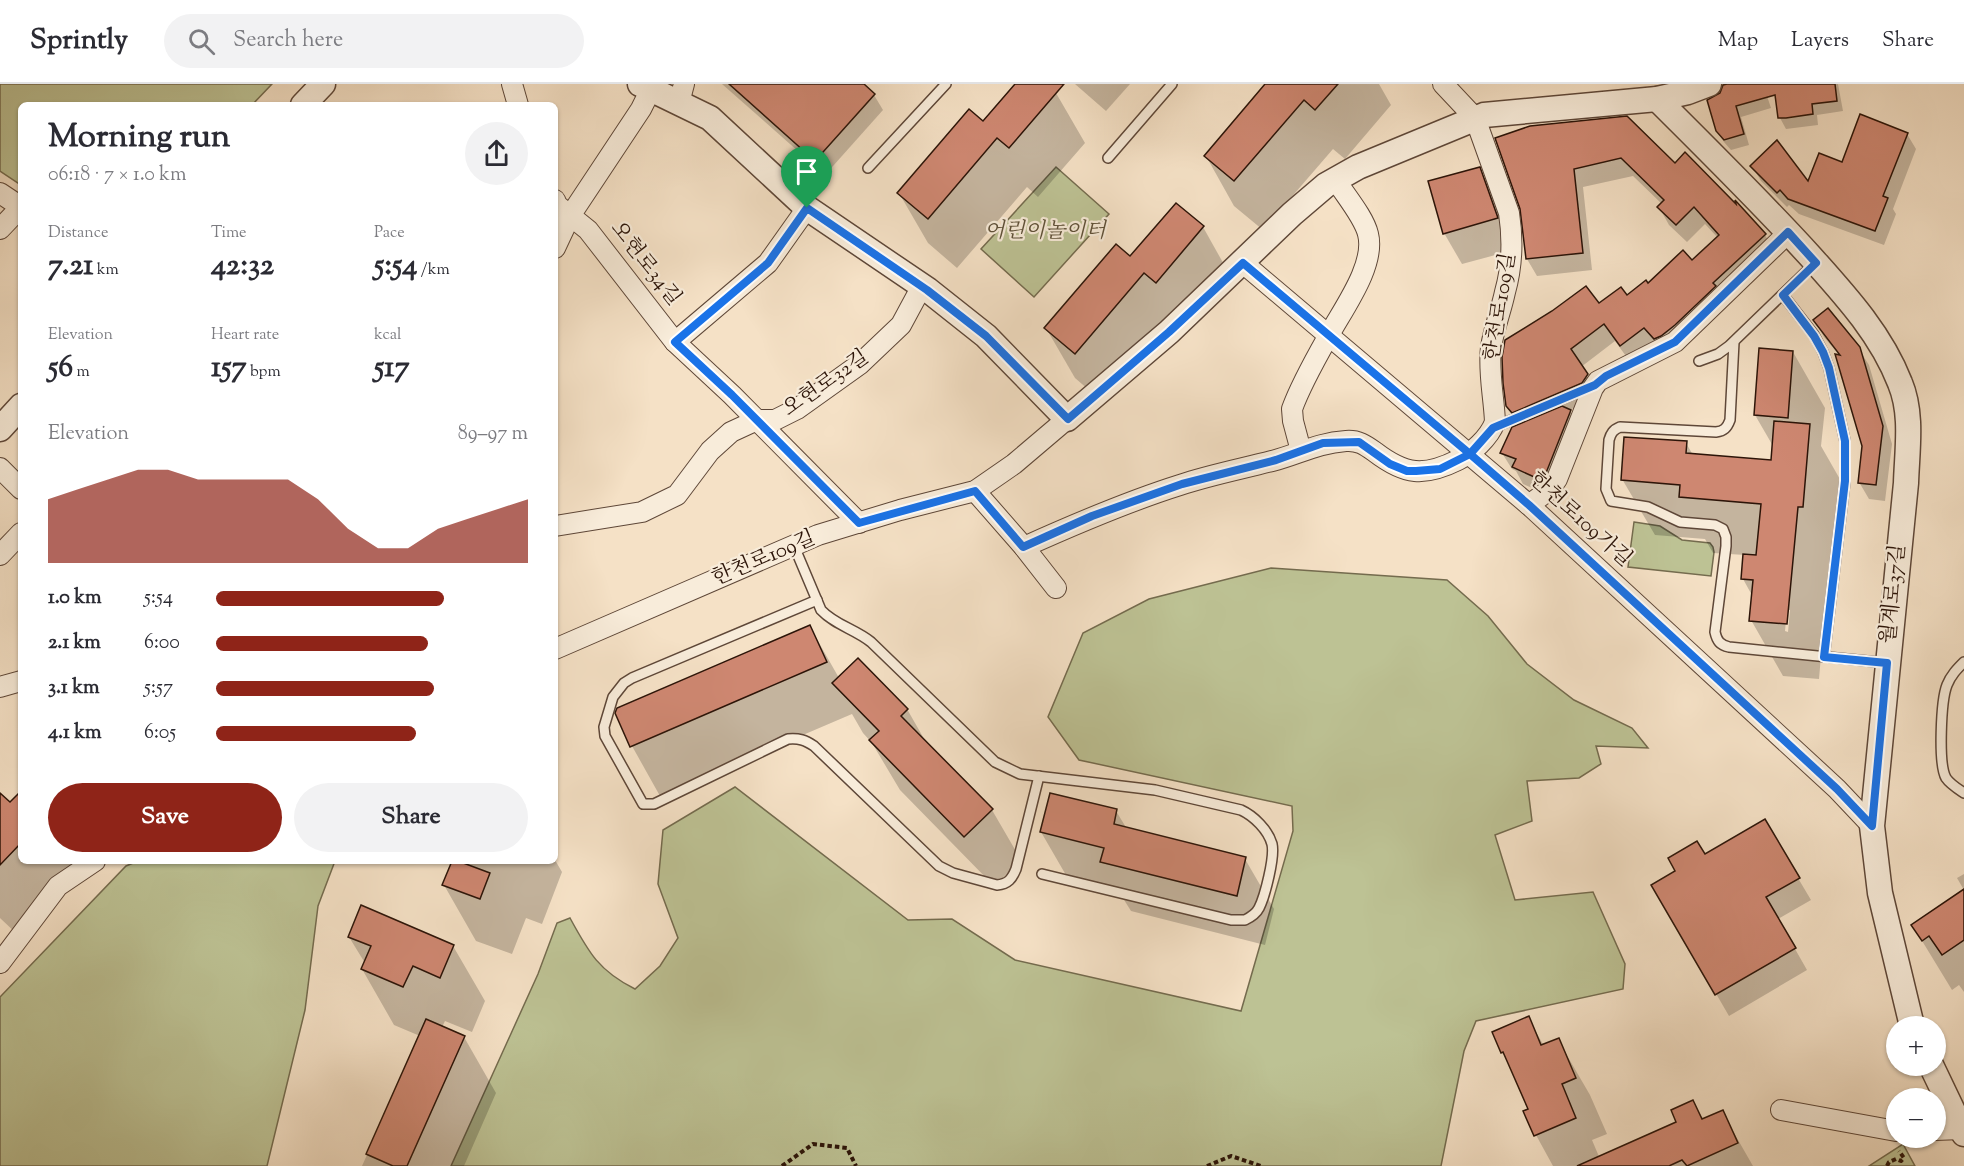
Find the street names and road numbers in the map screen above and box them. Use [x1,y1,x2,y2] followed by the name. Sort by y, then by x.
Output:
[602,215,688,313] street label: 오현로34길
[1478,251,1524,363] street label: 한천로109길
[777,343,875,425] street label: 오현로32길
[1522,465,1638,575] street label: 한천로109가길
[708,524,820,594] street label: 한천로109길
[1874,543,1914,645] street label: 월계로37길

